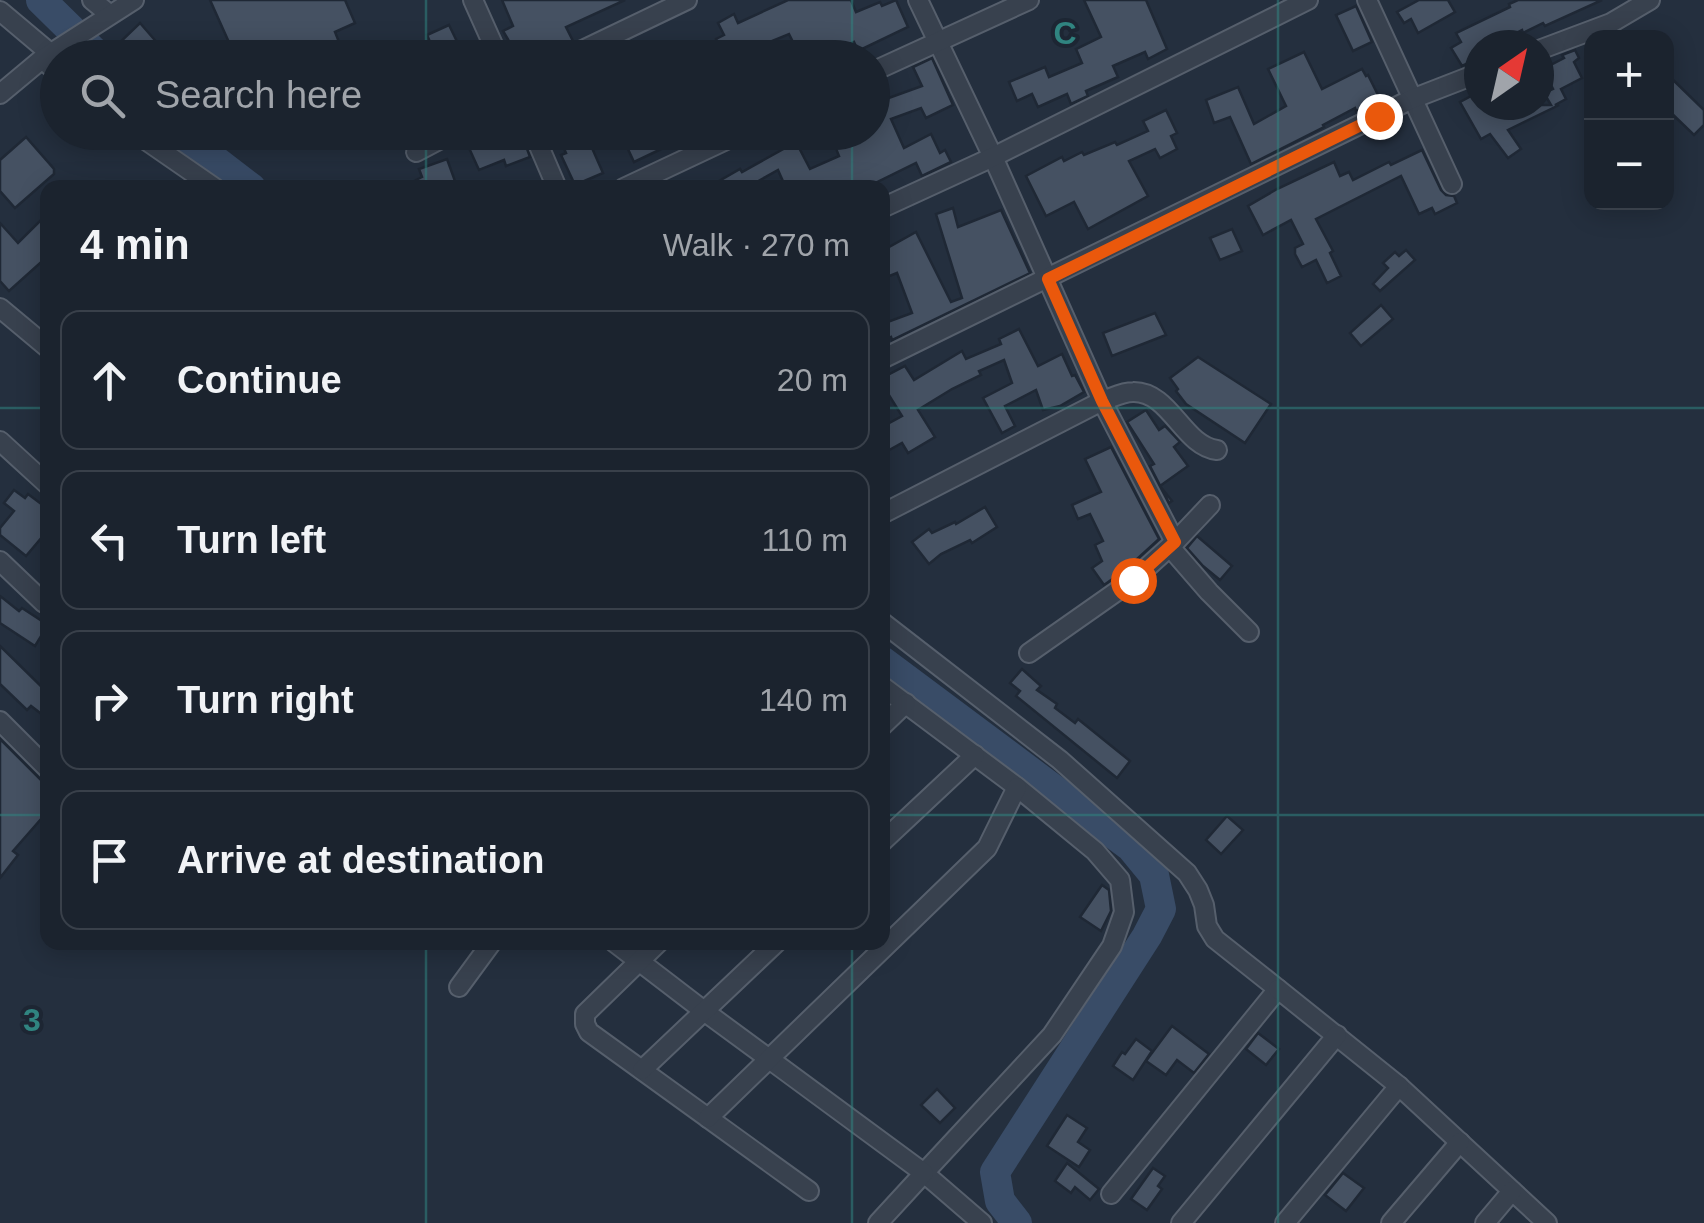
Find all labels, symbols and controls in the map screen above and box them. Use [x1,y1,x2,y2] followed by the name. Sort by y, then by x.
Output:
[1053,15,1077,51] text: C
[1464,30,1554,120] north arrow
[1584,30,1674,210] map controls
[1584,30,1674,120] button: +
[40,40,890,150] search box
[75,68,130,123] icon: search
[155,74,362,116] text: Search here
[1357,94,1403,140] route end
[1584,120,1674,210] button: −
[80,221,190,268] text: 4 min
[663,227,850,263] text: Walk · 270 m
[82,353,137,408] icon: ahead
[177,359,342,401] text: Continue
[777,362,848,398] text: 20 m
[82,513,137,568] icon: left
[177,519,326,561] text: Turn left
[761,522,848,558] text: 110 m
[1111,558,1157,604] route start
[82,673,137,728] icon: right
[177,679,354,721] text: Turn right
[759,682,848,718] text: 140 m
[82,833,137,888] icon: arrive
[177,839,544,881] text: Arrive at destination
[23,1002,41,1038] text: 3

